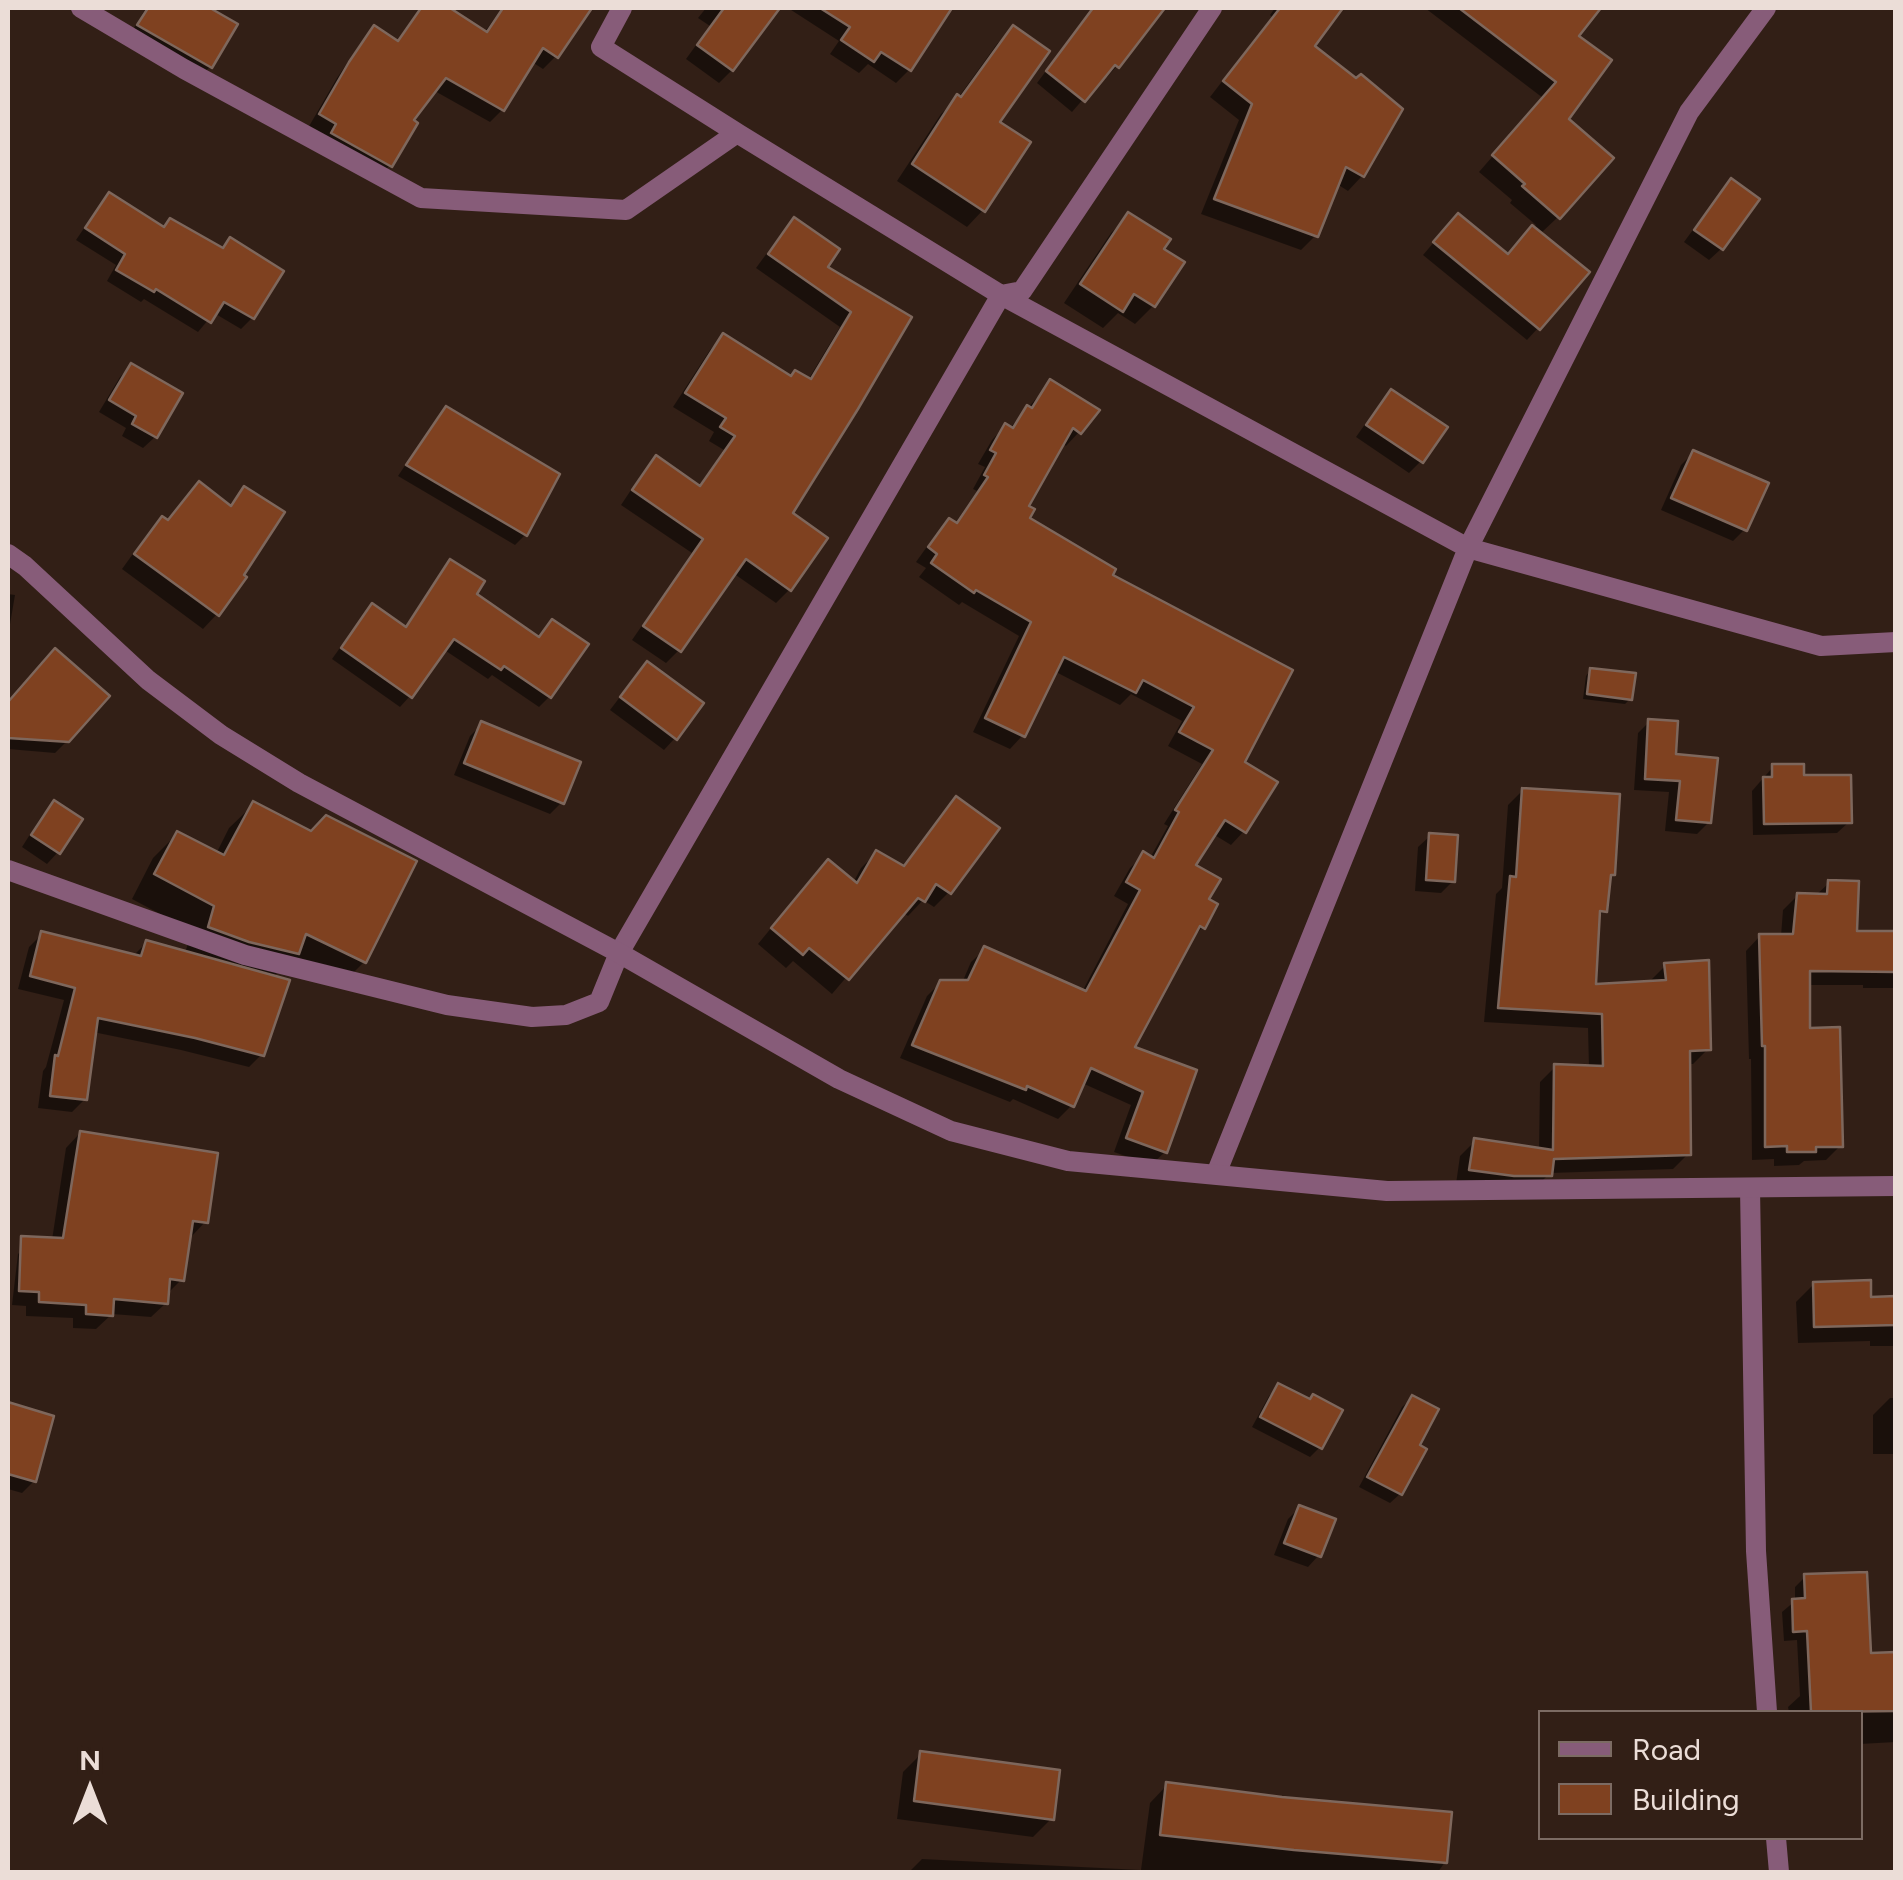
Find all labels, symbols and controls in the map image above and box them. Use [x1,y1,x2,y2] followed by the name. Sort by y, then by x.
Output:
[1538,1710,1863,1840] legend
[1632,1731,1701,1768] text: Road
[40,1740,140,1840] north arrow
[79,1743,101,1777] text: N
[1632,1781,1740,1818] text: Building

